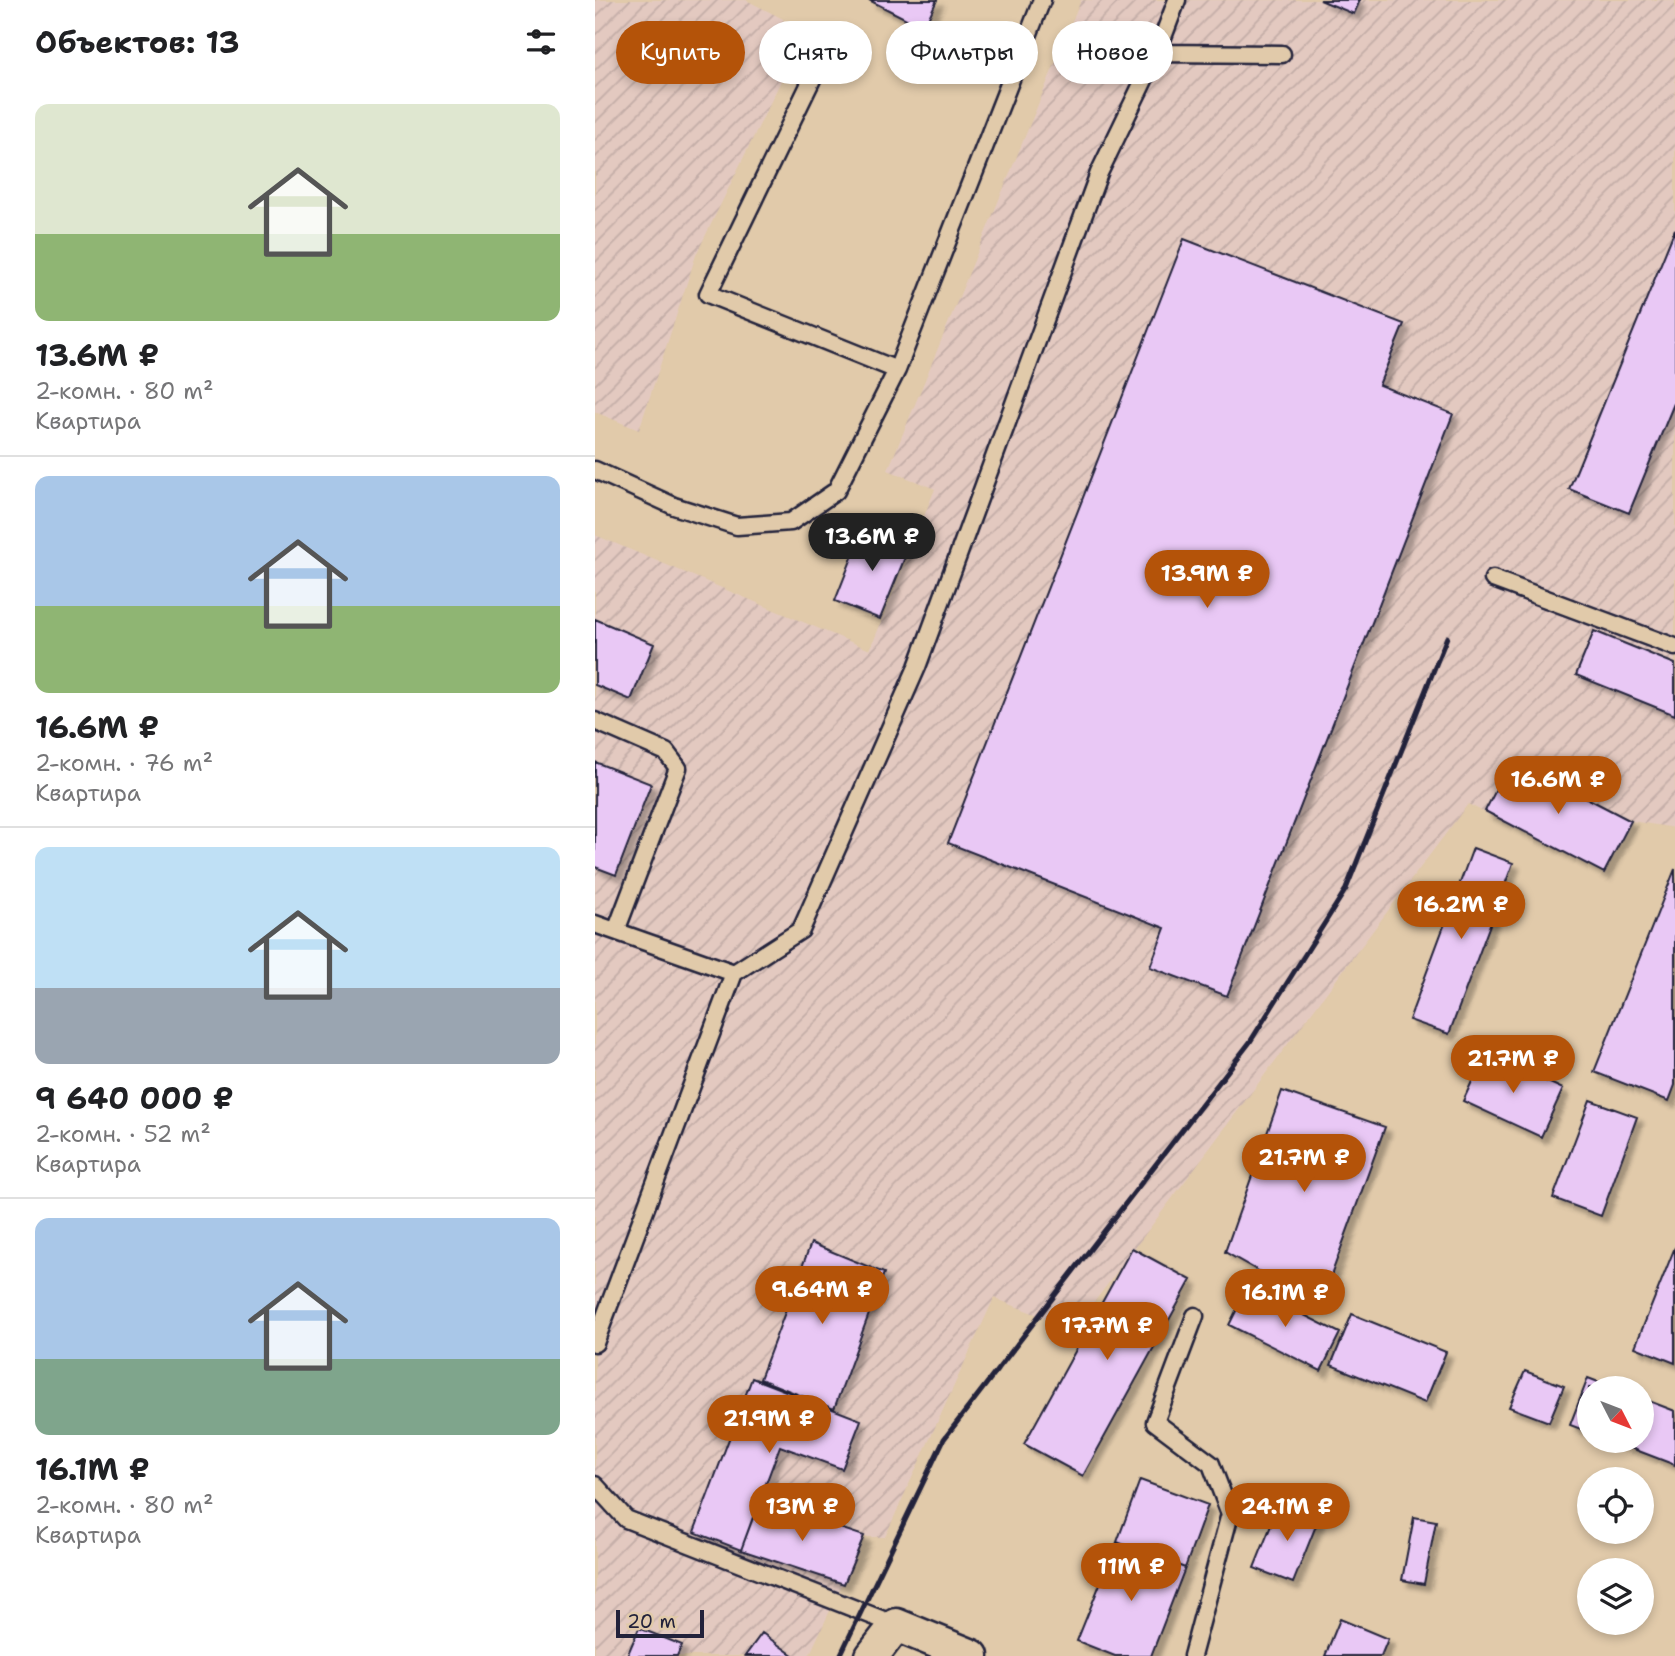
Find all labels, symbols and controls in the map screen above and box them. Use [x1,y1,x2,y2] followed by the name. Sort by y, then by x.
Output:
[616,21,745,84] chip: Купить
[759,21,872,84] chip: Снять
[886,21,1038,84] chip: Фильтры
[1052,21,1173,84] chip: Новое
[35,22,240,63] text: Объектов: 13
[522,23,560,61] icon: filters
[235,149,361,275] icon: home
[35,335,159,376] text: 13.6M ₽
[35,376,214,406] text: 2-комн. · 80 m²
[35,406,141,436] text: Квартира
[807,514,937,573] pin: 13.6M ₽
[235,521,361,647] icon: home
[824,521,920,551] text: 13.6M ₽
[1142,550,1272,610] pin: 13.9M ₽
[1161,558,1253,588] text: 13.9M ₽
[35,707,159,748] text: 16.6M ₽
[35,748,213,778] text: 2-комн. · 76 m²
[1493,756,1623,816] pin: 16.6M ₽
[1510,764,1606,794] text: 16.6M ₽
[35,778,141,808] text: Квартира
[1396,881,1526,941] pin: 16.2M ₽
[1413,889,1509,919] text: 16.2M ₽
[235,892,361,1018] icon: home
[1448,1036,1578,1095] pin: 21.7M ₽
[1467,1043,1559,1073] text: 21.7M ₽
[35,1078,234,1119] text: 9 640 000 ₽
[35,1119,211,1149] text: 2-комн. · 52 m²
[1239,1134,1369,1194] pin: 21.7M ₽
[1258,1142,1350,1172] text: 21.7M ₽
[35,1149,141,1179] text: Квартира
[235,1263,361,1389] icon: home
[757,1266,887,1326] pin: 9.64M ₽
[1220,1270,1350,1329] pin: 16.1M ₽
[771,1274,873,1304] text: 9.64M ₽
[1241,1277,1329,1307] text: 16.1M ₽
[1042,1302,1172,1362] pin: 17.7M ₽
[1061,1310,1153,1340] text: 17.7M ₽
[1577,1376,1654,1452] north arrow
[1577,1376,1654,1635] map controls
[704,1396,834,1455] pin: 21.9M ₽
[723,1403,815,1433] text: 21.9M ₽
[35,1449,150,1490] text: 16.1M ₽
[1577,1467,1654,1544] button: locate
[753,1484,851,1543] pin: 13M ₽
[1222,1484,1352,1543] pin: 24.1M ₽
[35,1490,214,1520] text: 2-комн. · 80 m²
[765,1491,839,1521] text: 13M ₽
[1241,1491,1333,1521] text: 24.1M ₽
[35,1520,141,1550] text: Квартира
[1082,1544,1180,1603] pin: 11M ₽
[1097,1551,1165,1581] text: 11M ₽
[1577,1558,1654,1635] button: layers
[616,1607,703,1639] scale bar
[627,1609,676,1634] text: 20 m

